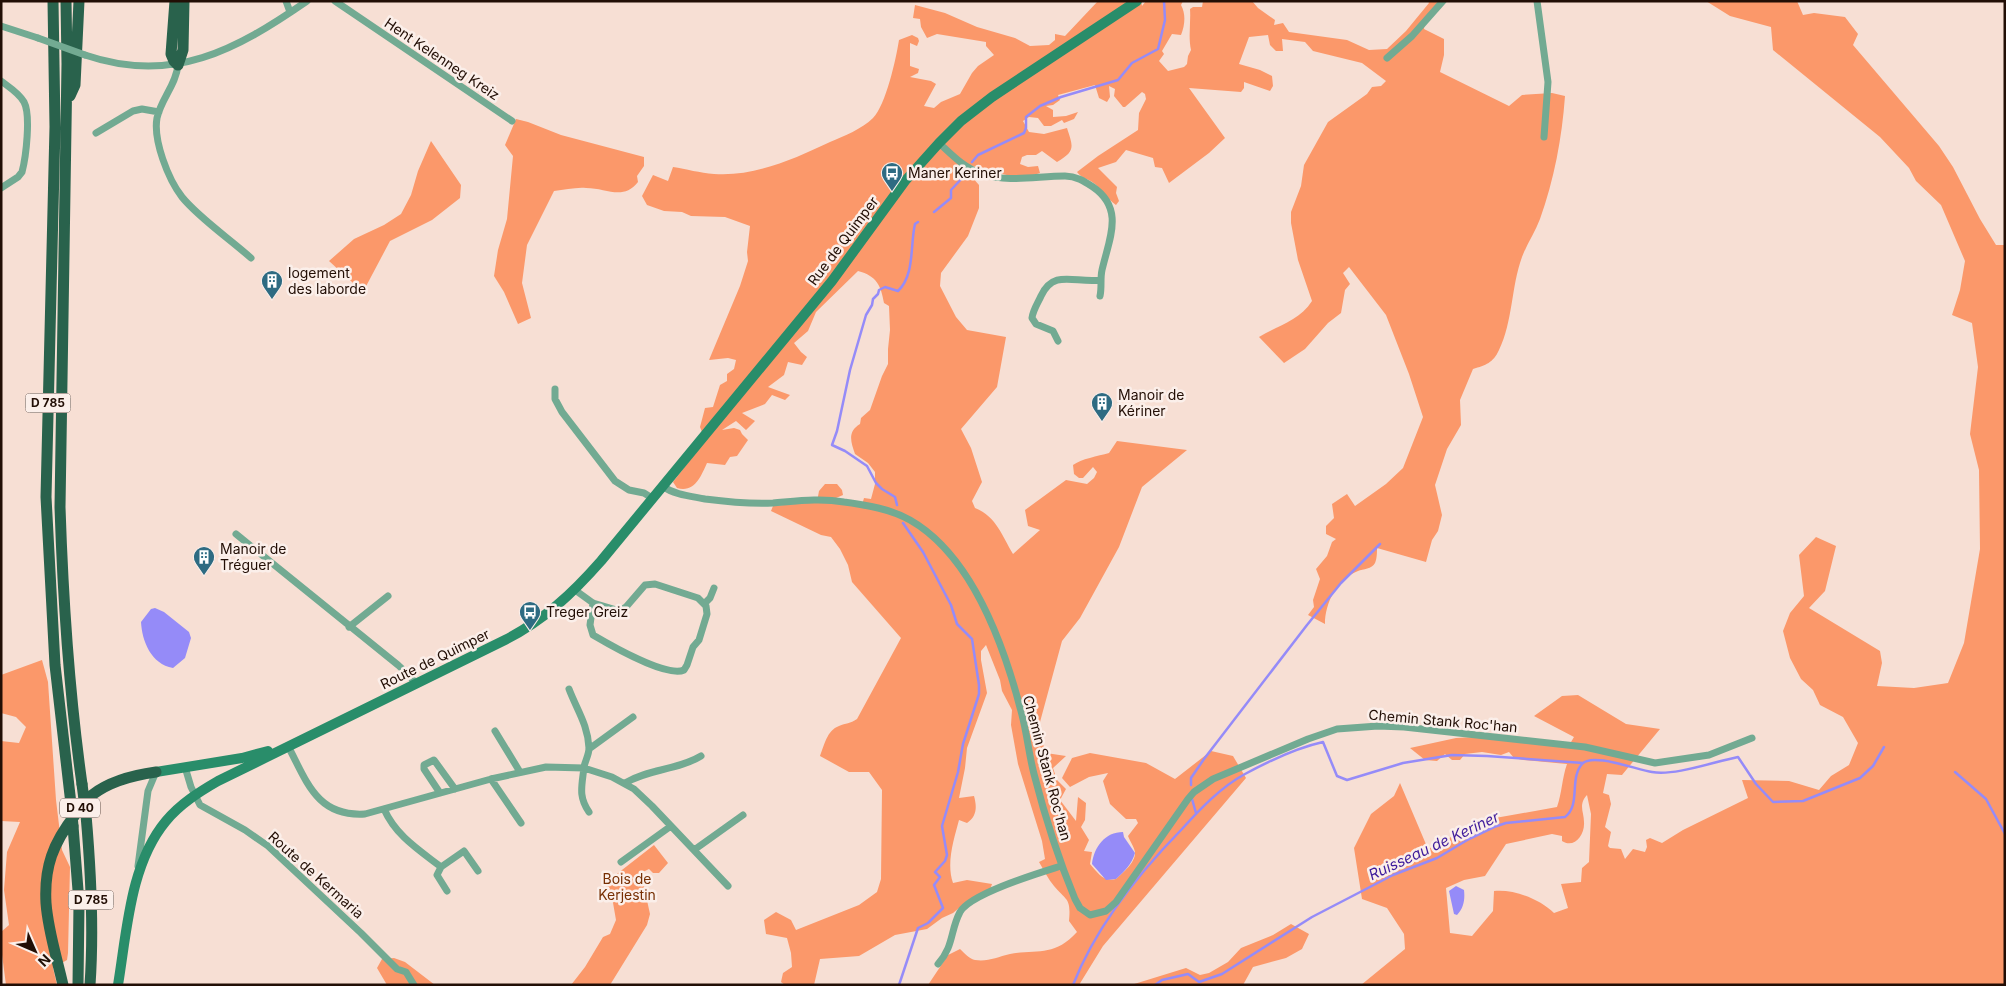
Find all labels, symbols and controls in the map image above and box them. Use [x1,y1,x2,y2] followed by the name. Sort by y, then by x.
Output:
[382,14,503,103] street label: Hent Kelenneg Kreiz
[880,161,904,192] bus stop icon: Maner Keriner
[908,164,1002,181] place label: Maner Keriner
[804,193,881,288] street label: Rue de Quimper
[288,264,366,297] place label: logement des laborde
[260,269,284,300] building icon: logement des laborde
[1118,386,1185,419] place label: Manoir de Kériner
[1090,391,1114,422] building icon: Manoir de Kériner
[26,393,70,412] road number: D 785
[220,540,287,573] place label: Manoir de Tréguer
[192,545,216,576] building icon: Manoir de Tréguer
[518,600,542,631] bus stop icon: Treger Greiz
[546,603,628,620] place label: Treger Greiz
[377,625,492,692] street label: Route de Quimper
[1020,693,1075,842] street label: Chemin Stank Roc'han
[1368,706,1518,735] street label: Chemin Stank Roc'han
[60,798,100,818] road number: D 40
[1366,807,1502,884] water label: Ruisseau de Keriner
[265,827,367,922] street label: Route de Kermaria
[598,870,656,903] park label: Bois de Kerjestin
[68,890,114,910] road number: D 785
[10,926,60,976] north arrow
[35,951,54,970] text: N

